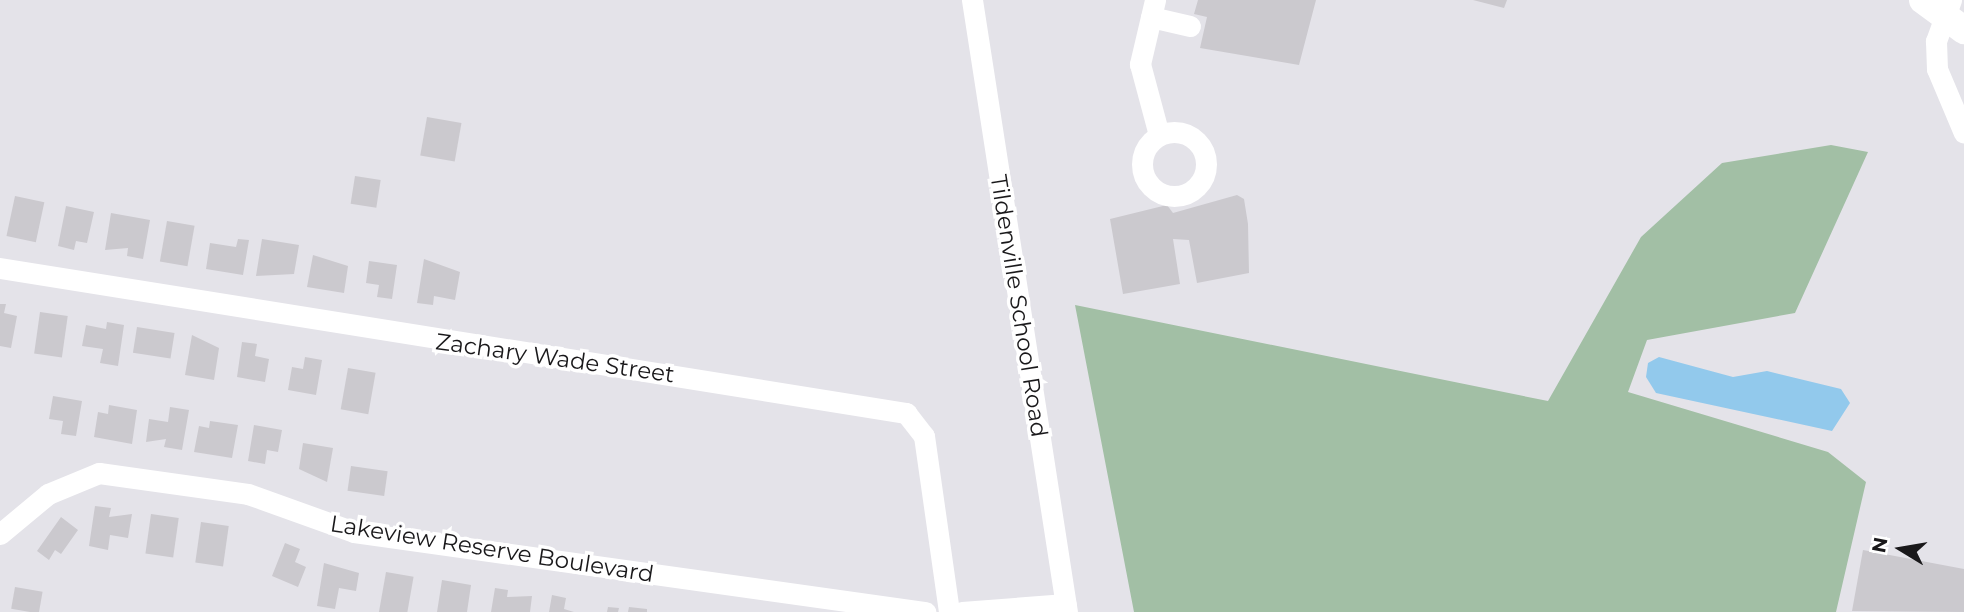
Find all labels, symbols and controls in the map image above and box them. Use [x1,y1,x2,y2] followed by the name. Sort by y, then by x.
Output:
[985,173,1053,439] street label: Tildenville School Road
[434,328,676,388] street label: Zachary Wade Street
[328,510,656,588] street label: Lakeview Reserve Boulevard
[1866,514,1936,584] north arrow
[1867,535,1893,555] text: N

